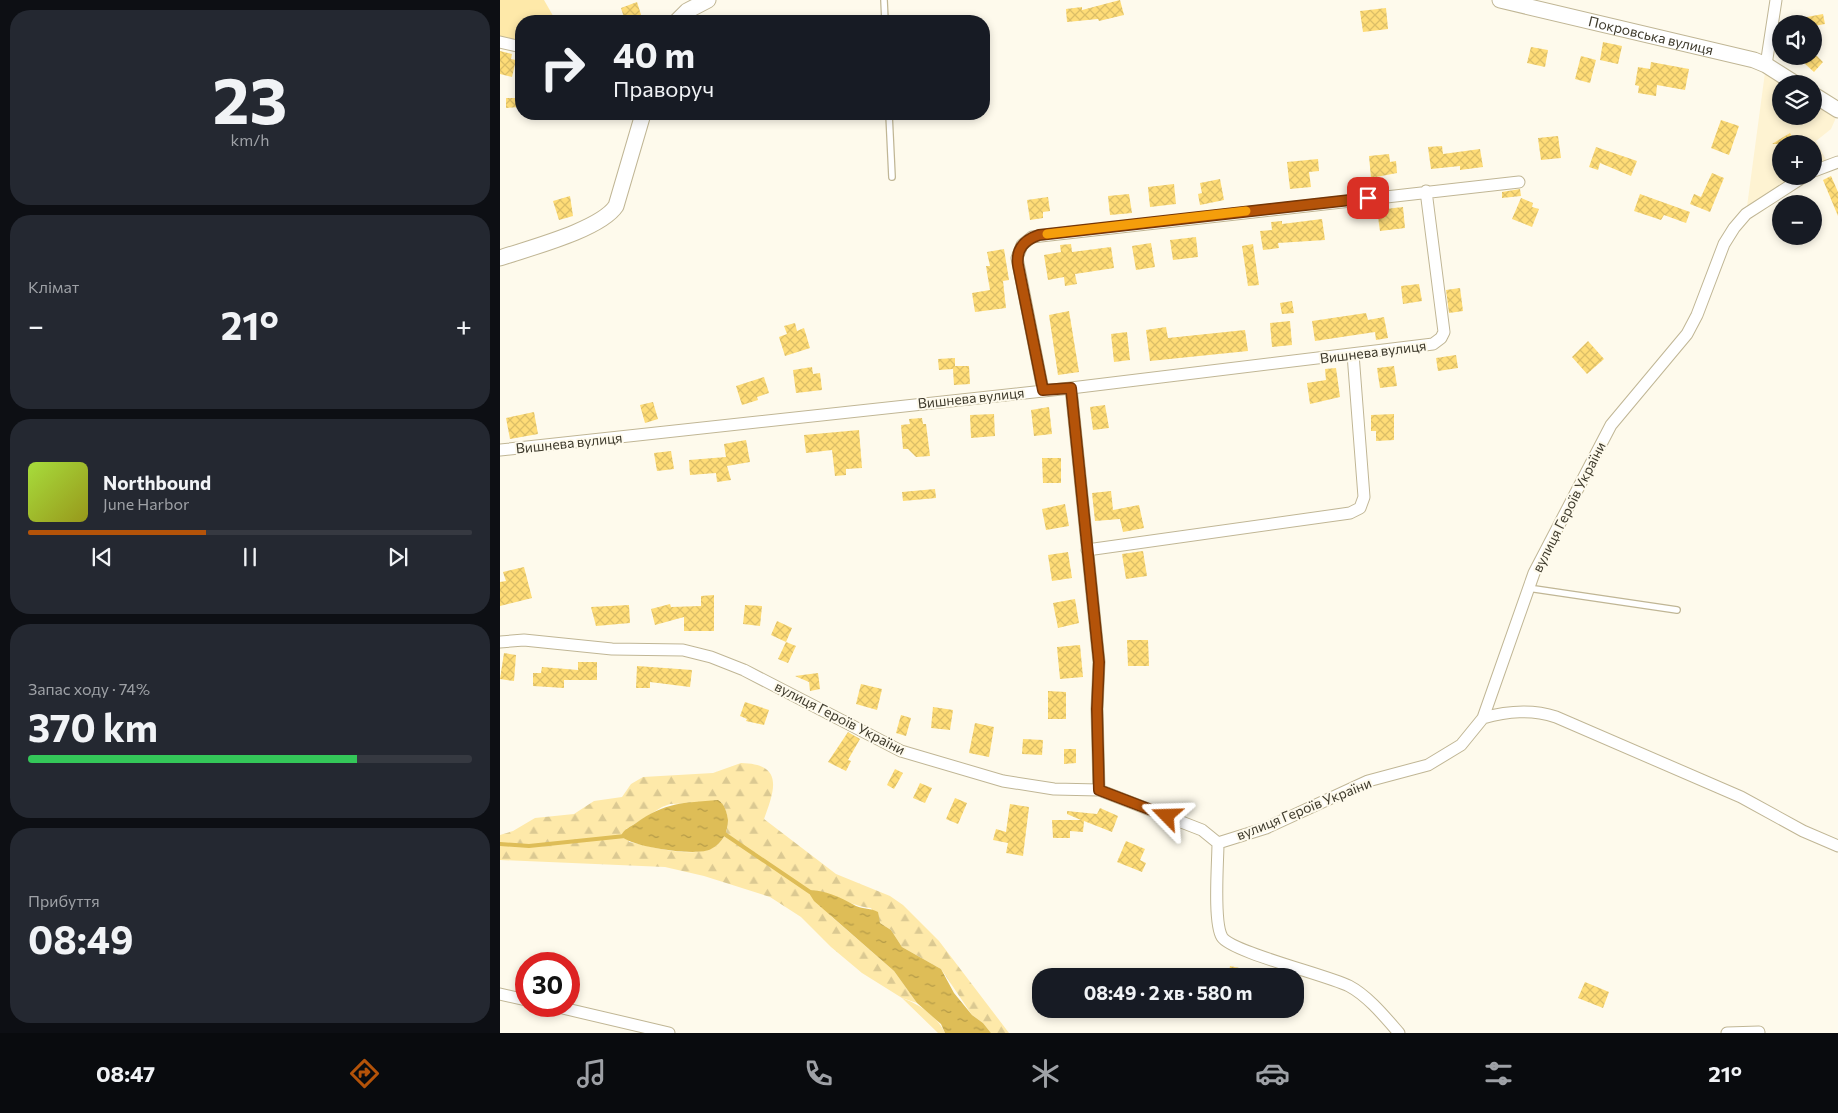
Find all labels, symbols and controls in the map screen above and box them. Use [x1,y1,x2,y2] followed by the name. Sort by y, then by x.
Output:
[1587,12,1715,58] street label: Покровська вулиця
[1772,15,1822,245] map controls
[1772,15,1822,65] button: sound
[613,32,695,75] text: 40 m
[530,35,595,100] icon: right
[213,58,287,137] text: 23
[613,75,714,102] text: Праворуч
[1772,75,1822,125] button: layers
[231,130,269,149] text: km/h
[1772,135,1822,185] button: +
[1347,177,1389,219] pin
[1354,184,1382,212] icon: arrive
[1772,195,1822,245] button: −
[28,277,79,296] text: Клімат
[221,301,279,348] text: 21°
[28,308,44,342] text: −
[456,308,472,342] text: +
[1319,337,1427,366] street label: Вишнева вулиця
[917,383,1025,412] street label: Вишнева вулиця
[515,428,623,457] street label: Вишнева вулиця
[1528,439,1609,575] street label: вулиця Героїв України
[103,471,211,494] text: Northbound
[103,494,189,513] text: June Harbor
[88,543,116,571] icon: previous
[236,543,264,571] icon: pause
[384,543,412,571] icon: next
[772,677,908,758] street label: вулиця Героїв України
[28,679,150,698] text: Запас ходу · 74%
[28,703,158,750] text: 370 km
[1234,774,1374,843] street label: вулиця Героїв України
[1140,789,1192,841] position arrow
[28,891,100,910] text: Прибуття
[28,915,134,962] text: 08:49
[515,952,580,1017] speed limit sign: 30
[1084,981,1252,1004] text: 08:49 · 2 хв · 580 m
[347,1056,382,1091] icon: directions
[574,1056,609,1091] icon: music
[801,1056,836,1091] icon: phone
[1028,1056,1063,1091] icon: climate
[1255,1056,1290,1091] icon: car
[1481,1056,1516,1091] icon: filters
[96,1060,155,1087] text: 08:47
[1708,1060,1742,1087] text: 21°

